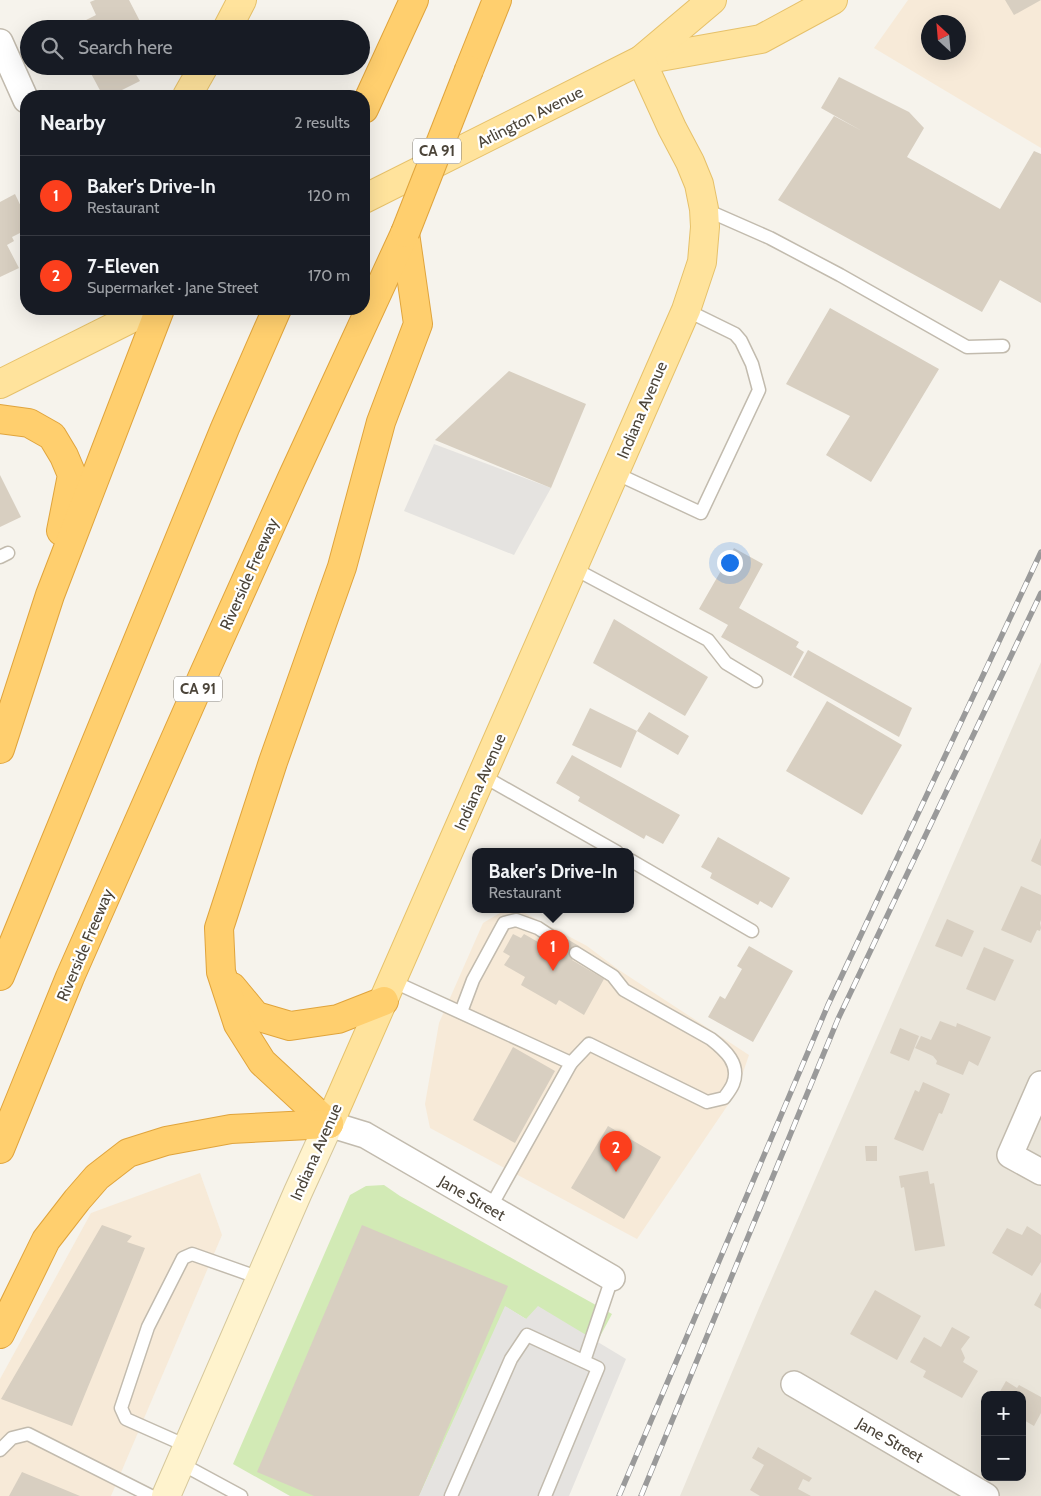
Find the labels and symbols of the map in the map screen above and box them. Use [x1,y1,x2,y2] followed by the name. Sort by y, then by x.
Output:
[921,15,966,60] north arrow
[474,82,586,152] street label: Arlington Avenue
[413,138,461,164] road number: CA 91
[613,359,671,461] street label: Indiana Avenue
[216,515,282,633] street label: Riverside Freeway
[717,550,743,576] your location
[174,676,222,702] road number: CA 91
[450,731,510,833] street label: Indiana Avenue
[53,886,117,1004] street label: Riverside Freeway
[537,930,569,971] pin: 1
[286,1101,346,1203] street label: Indiana Avenue
[600,1131,632,1172] pin: 2
[435,1171,509,1225] street label: Jane Street
[853,1413,927,1467] street label: Jane Street

